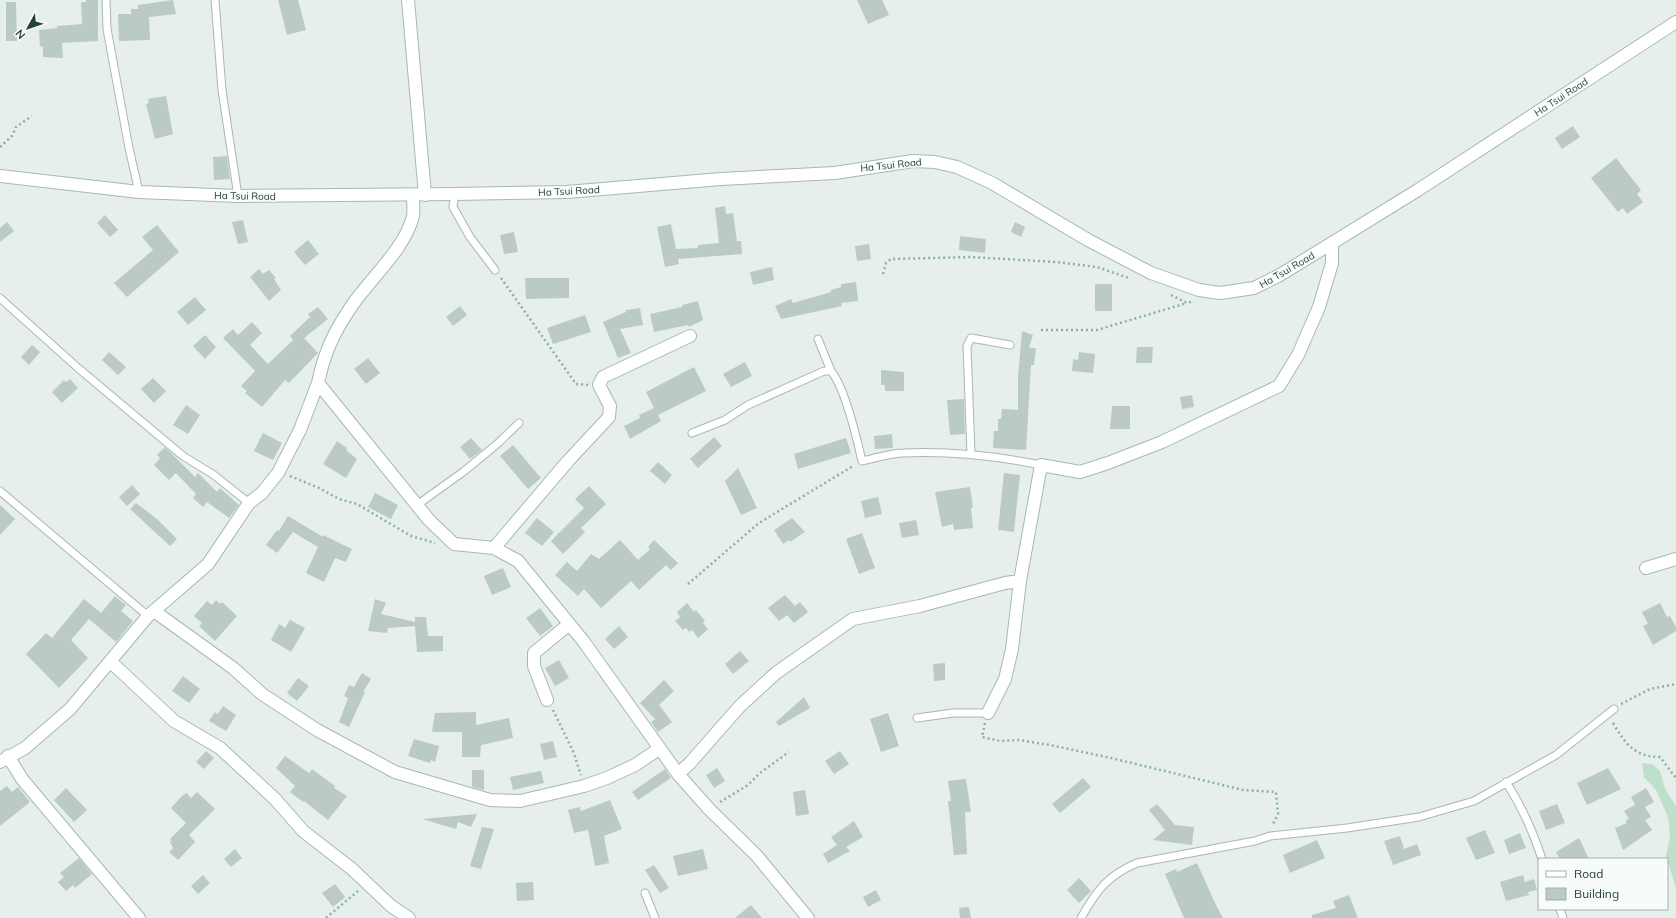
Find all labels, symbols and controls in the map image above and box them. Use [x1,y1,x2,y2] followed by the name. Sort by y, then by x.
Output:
[8,8,48,48] north arrow
[12,27,28,42] text: N
[1532,75,1590,119] street label: Ha Tsui Road
[860,155,922,175] street label: Ha Tsui Road
[538,183,600,199] street label: Ha Tsui Road
[214,189,276,203] street label: Ha Tsui Road
[1257,249,1317,291] street label: Ha Tsui Road
[1538,858,1668,910] legend
[1574,866,1603,881] text: Road
[1574,886,1619,901] text: Building

